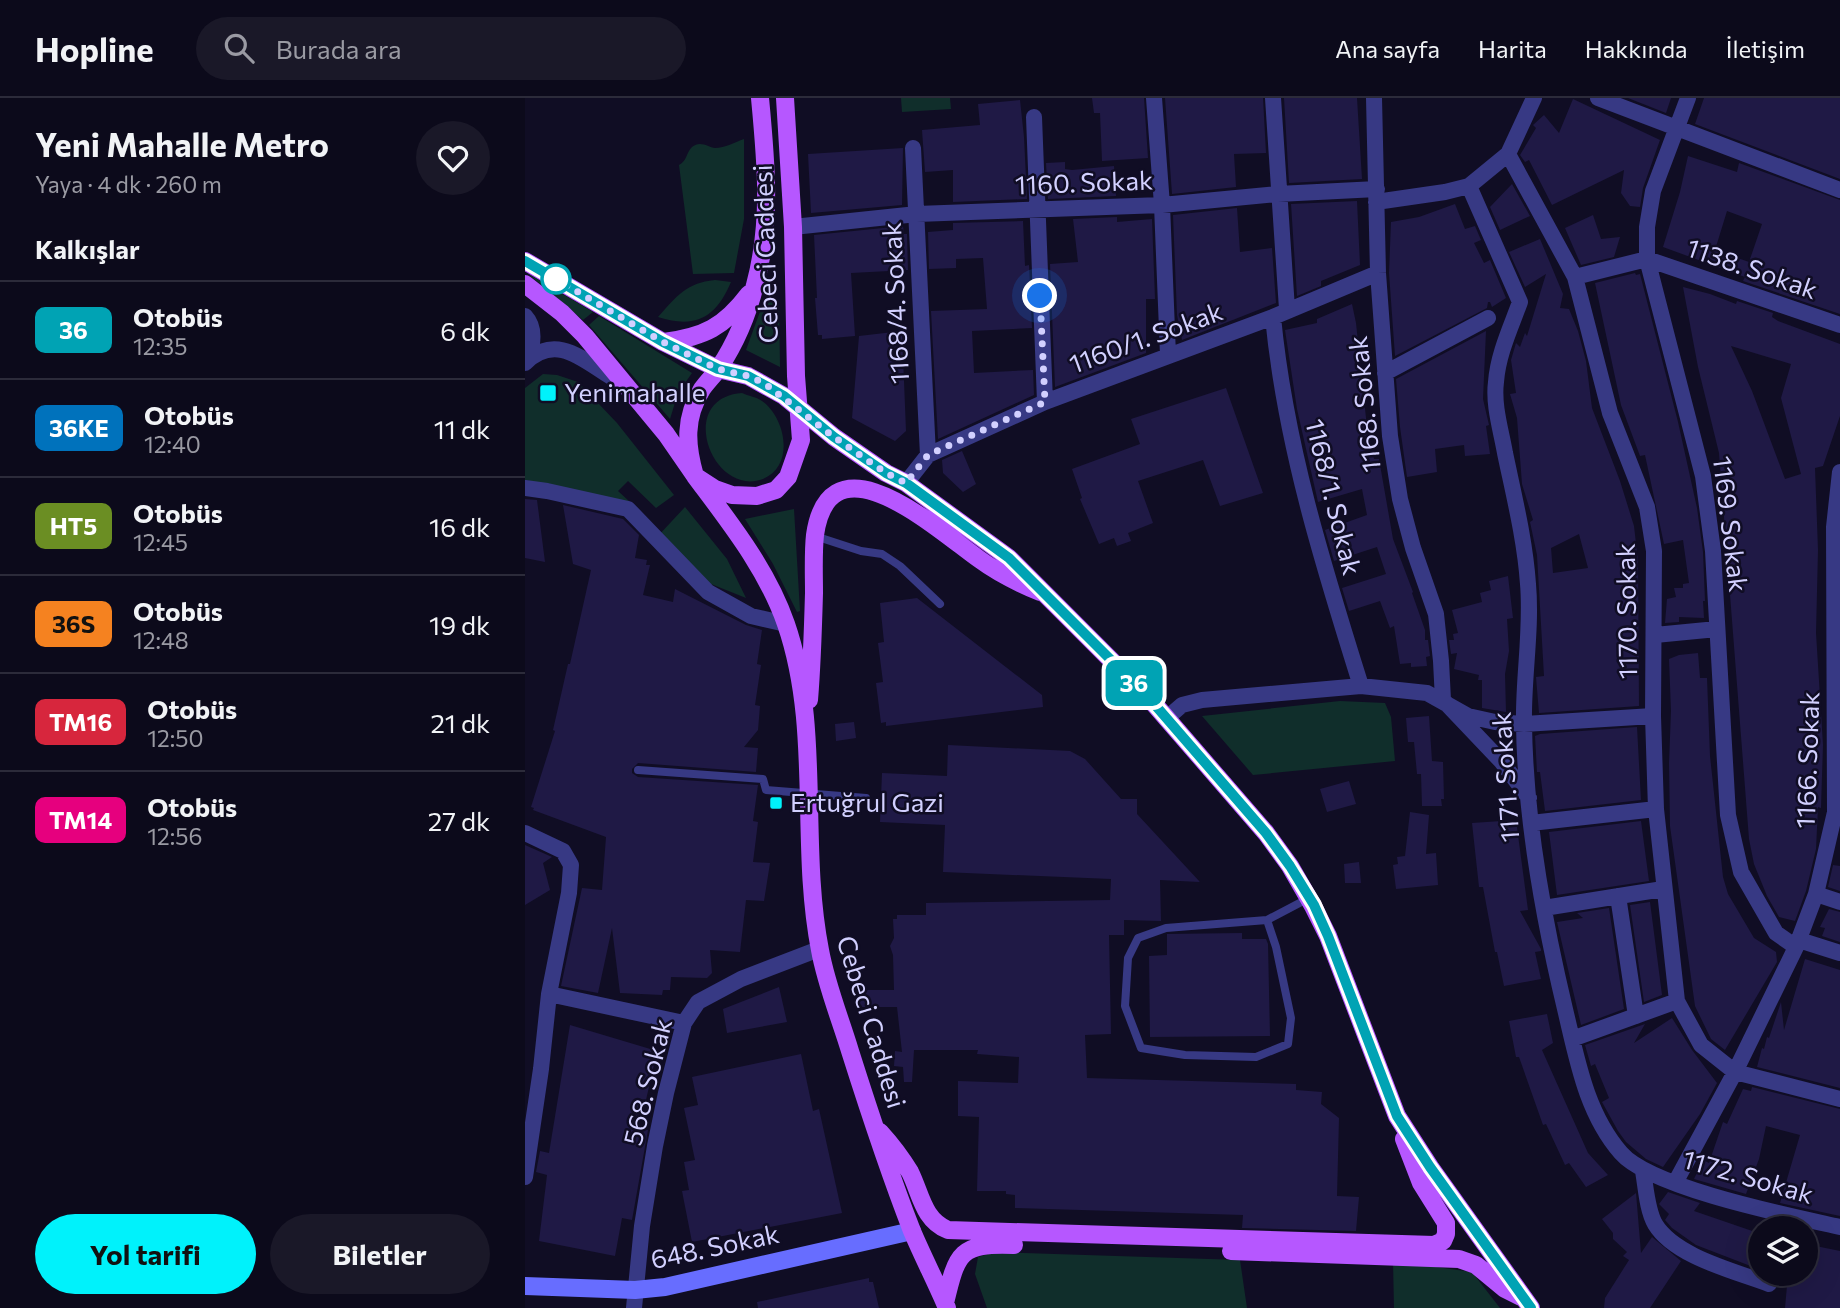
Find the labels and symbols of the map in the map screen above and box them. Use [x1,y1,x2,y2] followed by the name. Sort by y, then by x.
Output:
[746,164,783,344] street label: Cebeci Caddesi
[1014,164,1154,199] street label: 1160. Sokak
[875,221,914,385] street label: 1168/4. Sokak
[1683,231,1822,304] street label: 1138. Sokak
[541,264,571,294] unlabelled marker
[1022,278,1057,313] your location
[1065,295,1226,379] street label: 1160/1. Sokak
[1341,334,1386,474] street label: 1168. Sokak
[564,376,706,407] place label: Yenimahalle
[538,383,558,403] marker: Yenimahalle
[1300,415,1369,578] street label: 1168/1. Sokak
[1708,454,1755,594] street label: 1169. Sokak
[1609,543,1642,679] street label: 1170. Sokak
[1103,660,1165,706] line badge: 36
[1789,691,1824,829] street label: 1166. Sokak
[1484,711,1525,843] street label: 1171. Sokak
[790,786,944,817] place label: Ertuğrul Gazi
[768,795,784,811] marker: Ertuğrul Gazi
[831,932,913,1112] street label: Cebeci Caddesi
[616,1015,677,1148] street label: 568. Sokak
[1680,1142,1817,1209] street label: 1172. Sokak
[648,1217,782,1274] street label: 648. Sokak

